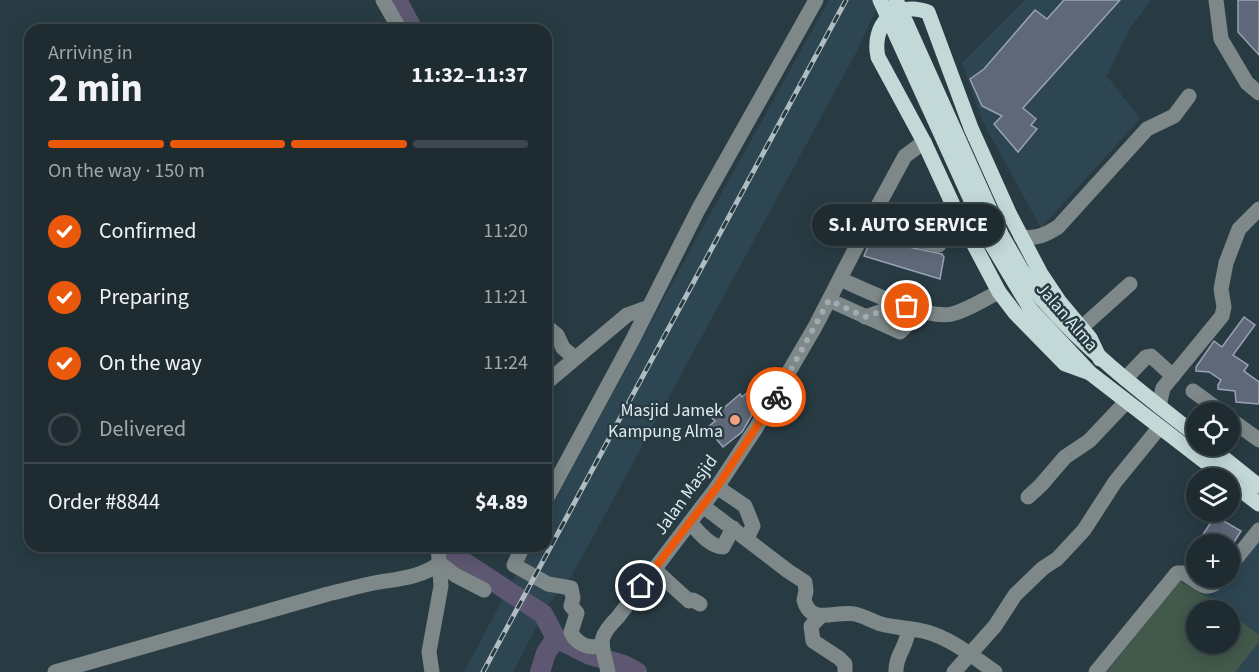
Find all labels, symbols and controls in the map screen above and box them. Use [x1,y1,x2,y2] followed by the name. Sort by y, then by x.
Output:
[48,39,133,67] text: Arriving in
[411,59,528,91] text: 11:32–11:37
[48,61,143,117] text: 2 min
[48,157,205,185] text: On the way · 150 m
[811,204,1003,246] callout: S.I. AUTO SERVICE
[828,211,988,239] text: S.I. AUTO SERVICE
[48,215,81,248] icon: check
[99,215,196,247] text: Confirmed
[483,217,528,245] text: 11:20
[1030,277,1104,357] street label: Jalan Alma
[881,280,932,331] pin
[48,281,81,314] icon: check
[99,281,189,313] text: Preparing
[483,283,528,311] text: 11:21
[890,289,923,322] icon: bag
[48,347,81,380] icon: check
[99,347,202,379] text: On the way
[483,349,528,377] text: 11:24
[746,367,806,427] courier
[760,381,793,414] icon: bike
[608,398,723,444] place label: Masjid Jamek Kampung Alma
[1186,402,1240,654] map controls
[1186,402,1240,456] button: locate
[99,413,186,445] text: Delivered
[728,413,742,427] marker: Masjid Jamek Kampung Alma
[648,450,724,540] street label: Jalan Masjid
[1186,468,1240,522] button: layers
[48,486,160,518] text: Order #8844
[475,486,528,518] text: $4.89
[1186,534,1240,588] button: +
[615,560,666,611] pin
[624,569,657,602] icon: home
[1186,600,1240,654] button: −

